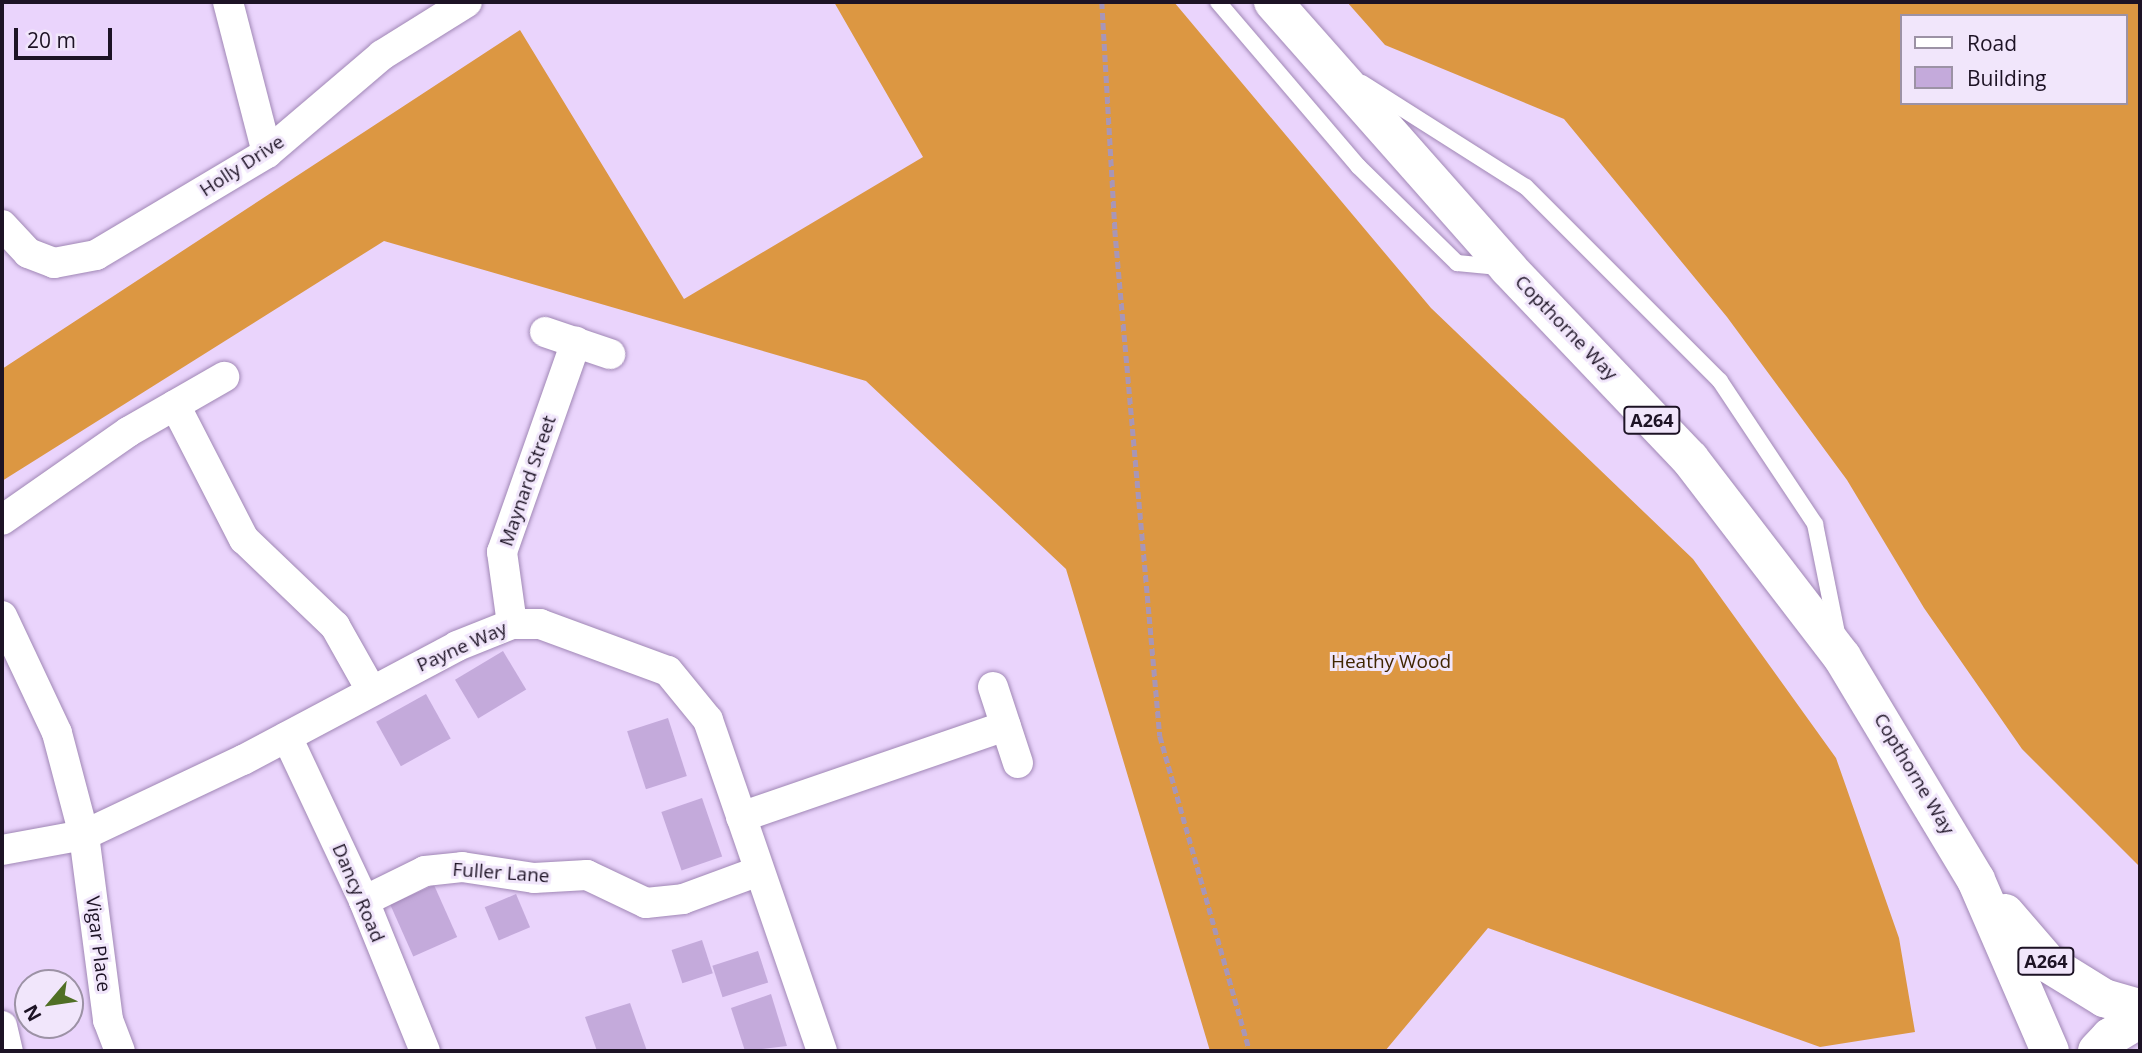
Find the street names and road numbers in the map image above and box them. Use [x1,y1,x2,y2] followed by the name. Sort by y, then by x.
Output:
[196,130,288,202] street label: Holly Drive
[1510,271,1622,385] street label: Copthorne Way
[1622,406,1682,434] road number: A264
[495,413,561,549] street label: Maynard Street
[413,617,511,677] street label: Payne Way
[1869,709,1959,839] street label: Copthorne Way
[327,840,389,946] street label: Dancy Road
[452,858,550,888] street label: Fuller Lane
[81,895,115,993] street label: Vigar Place
[2016,946,2076,976] road number: A264

